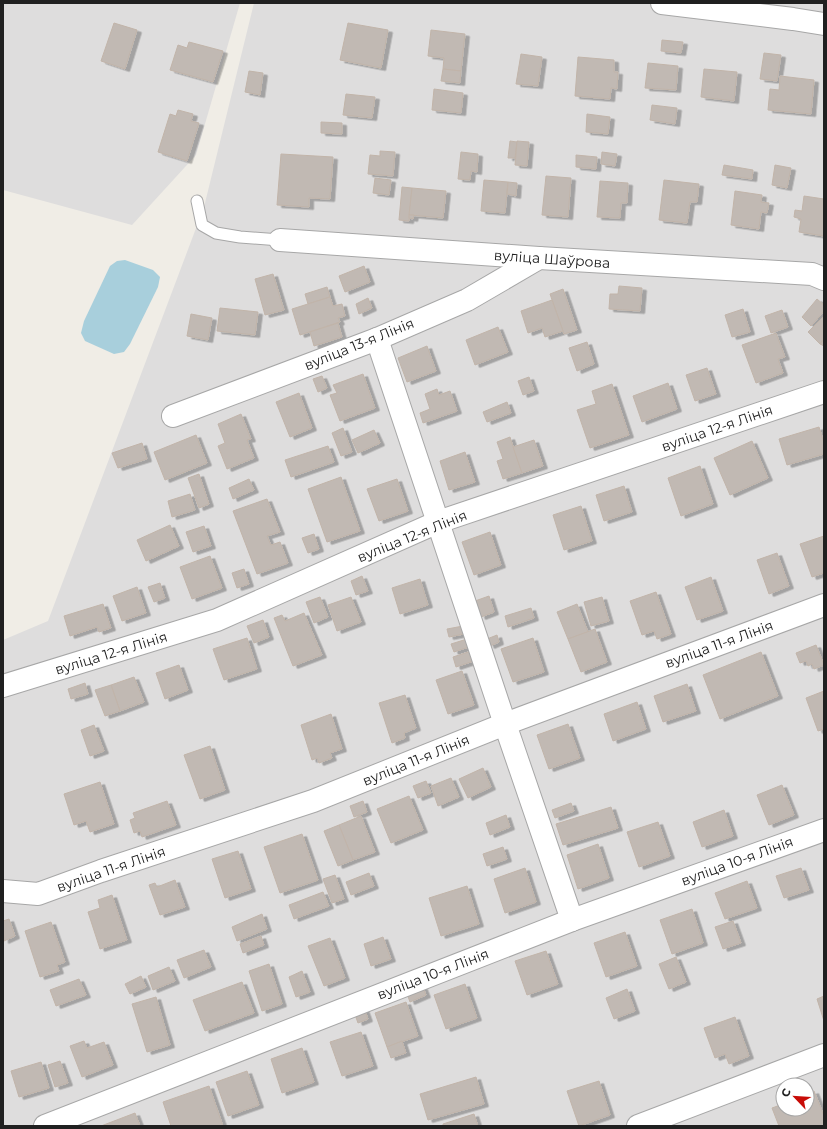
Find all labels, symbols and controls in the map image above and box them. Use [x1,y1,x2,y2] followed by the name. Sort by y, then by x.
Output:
[493,246,611,272] street label: вуліца Шаўрова
[301,314,417,374] street label: вуліца 13-я Лінія
[659,400,775,456] street label: вуліца 12-я Лінія
[355,506,469,566] street label: вуліца 12-я Лінія
[662,616,776,672] street label: вуліца 11-я Лінія
[53,627,169,679] street label: вуліца 12-я Лінія
[360,730,472,790] street label: вуліца 11-я Лінія
[678,832,796,890] street label: вуліца 10-я Лінія
[54,842,168,896] street label: вуліца 11-я Лінія
[375,944,491,1004] street label: вуліца 10-я Лінія
[775,1077,815,1117] north arrow
[778,1086,794,1099] text: С

